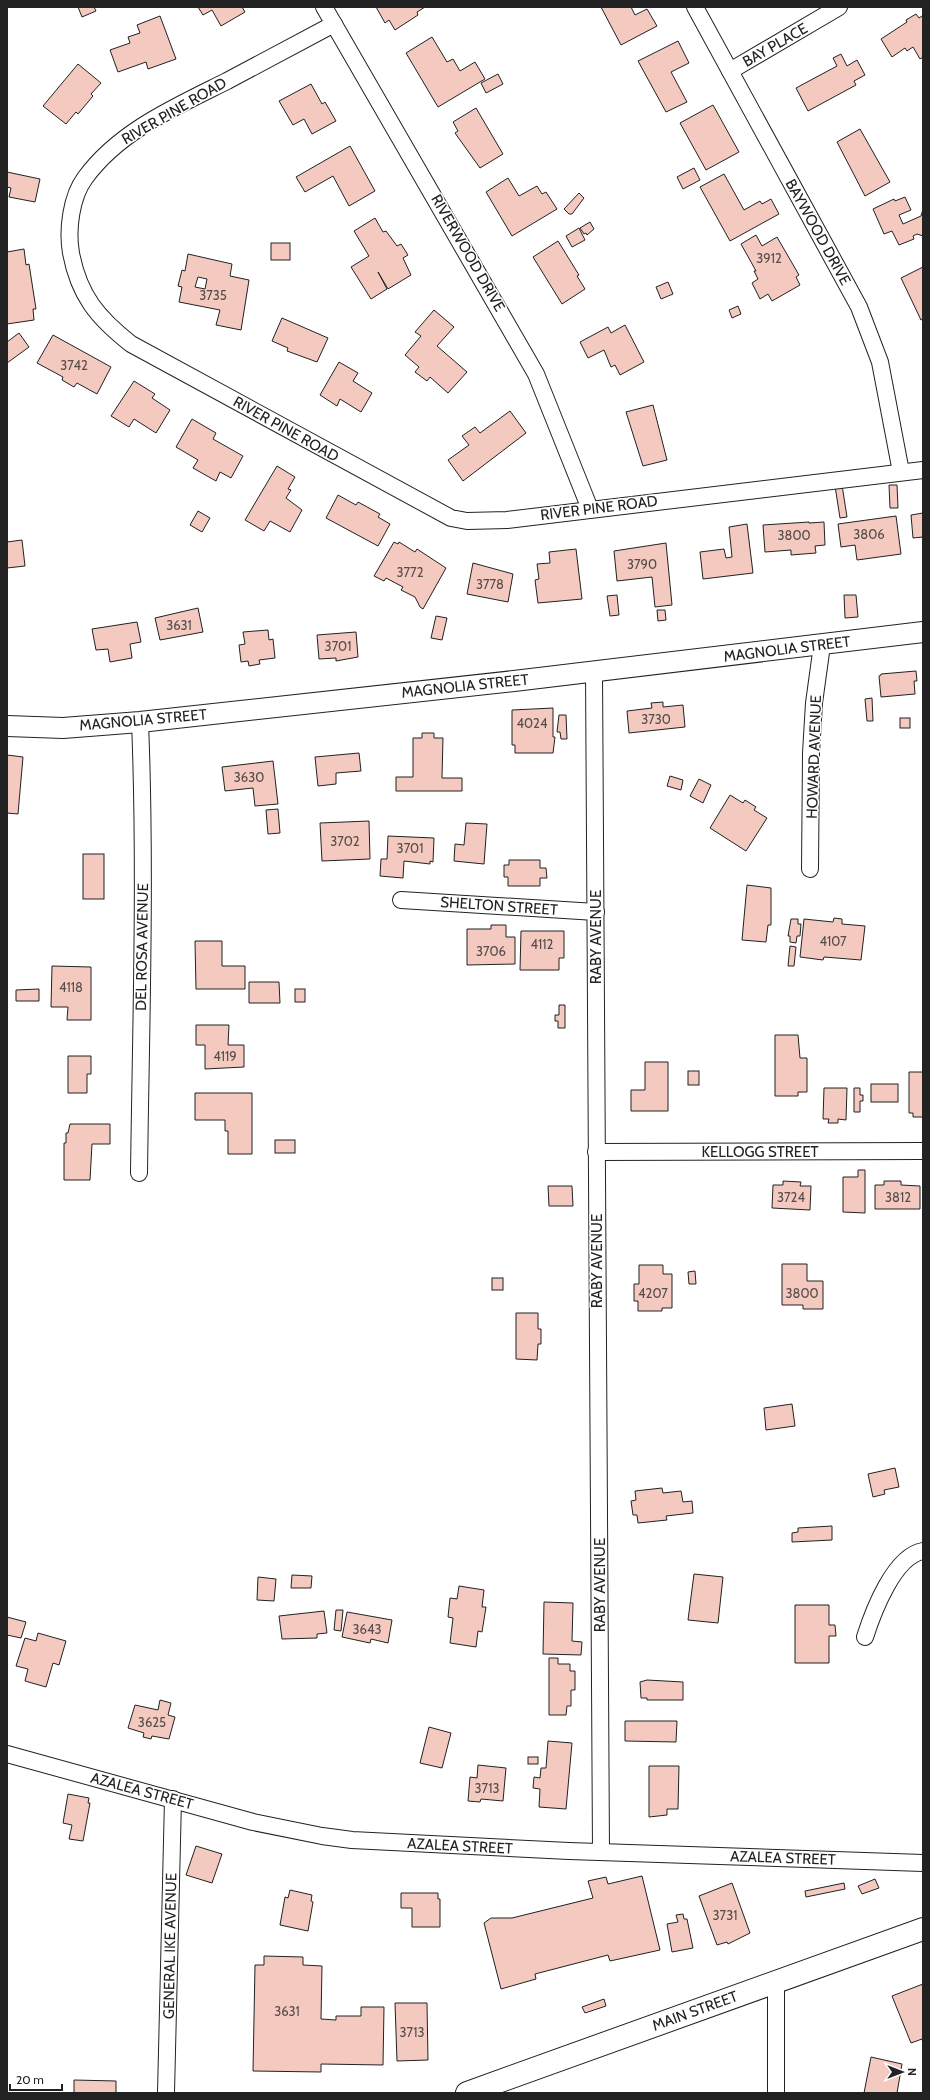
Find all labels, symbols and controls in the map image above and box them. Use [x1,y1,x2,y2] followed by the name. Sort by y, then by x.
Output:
[739,19,811,71] street label: BAY PLACE
[118,74,230,148] street label: RIVER PINE ROAD
[781,176,855,288] street label: BAYWOOD DRIVE
[427,191,509,315] street label: RIVERWOOD DRIVE
[756,250,782,266] house number: 3912
[199,287,227,303] house number: 3735
[60,357,88,373] house number: 3742
[230,393,342,466] street label: RIVER PINE ROAD
[539,492,659,524] street label: RIVER PINE ROAD
[853,526,885,542] house number: 3806
[777,527,811,543] house number: 3800
[627,556,657,572] house number: 3790
[397,564,424,580] house number: 3772
[476,576,504,592] house number: 3778
[166,617,192,633] house number: 3631
[722,632,852,666] street label: MAGNOLIA STREET
[325,638,351,654] house number: 3701
[400,670,530,702] street label: MAGNOLIA STREET
[803,695,825,819] street label: HOWARD AVENUE
[79,705,207,735] street label: MAGNOLIA STREET
[641,711,671,727] house number: 3730
[517,715,548,731] house number: 4024
[234,769,264,785] house number: 3630
[330,833,360,849] house number: 3702
[397,840,423,856] house number: 3701
[132,883,152,1011] street label: DEL ROSA AVENUE
[587,890,605,984] street label: RABY AVENUE
[440,893,558,919] street label: SHELTON STREET
[819,933,847,949] house number: 4107
[531,936,554,952] house number: 4112
[476,943,506,959] house number: 3706
[59,979,83,995] house number: 4118
[213,1048,237,1064] house number: 4119
[702,1143,818,1161] street label: KELLOGG STREET
[777,1189,805,1205] house number: 3724
[885,1189,911,1205] house number: 3812
[588,1214,606,1308] street label: RABY AVENUE
[638,1285,668,1301] house number: 4207
[785,1285,819,1301] house number: 3800
[591,1538,609,1632] street label: RABY AVENUE
[353,1621,381,1637] house number: 3643
[138,1714,166,1730] house number: 3625
[89,1769,195,1813] street label: AZALEA STREET
[475,1780,499,1796] house number: 3713
[407,1834,513,1858] street label: AZALEA STREET
[730,1847,836,1869] street label: AZALEA STREET
[160,1873,180,2019] street label: GENERAL IKE AVENUE
[713,1907,737,1923] house number: 3731
[650,1987,740,2035] street label: MAIN STREET
[274,2003,300,2019] house number: 3631
[400,2024,424,2040] house number: 3713
[882,2052,922,2092] north arrow
[10,2066,62,2092] scale bar
[905,2068,919,2076] text: N
[16,2072,44,2087] text: 20 m

